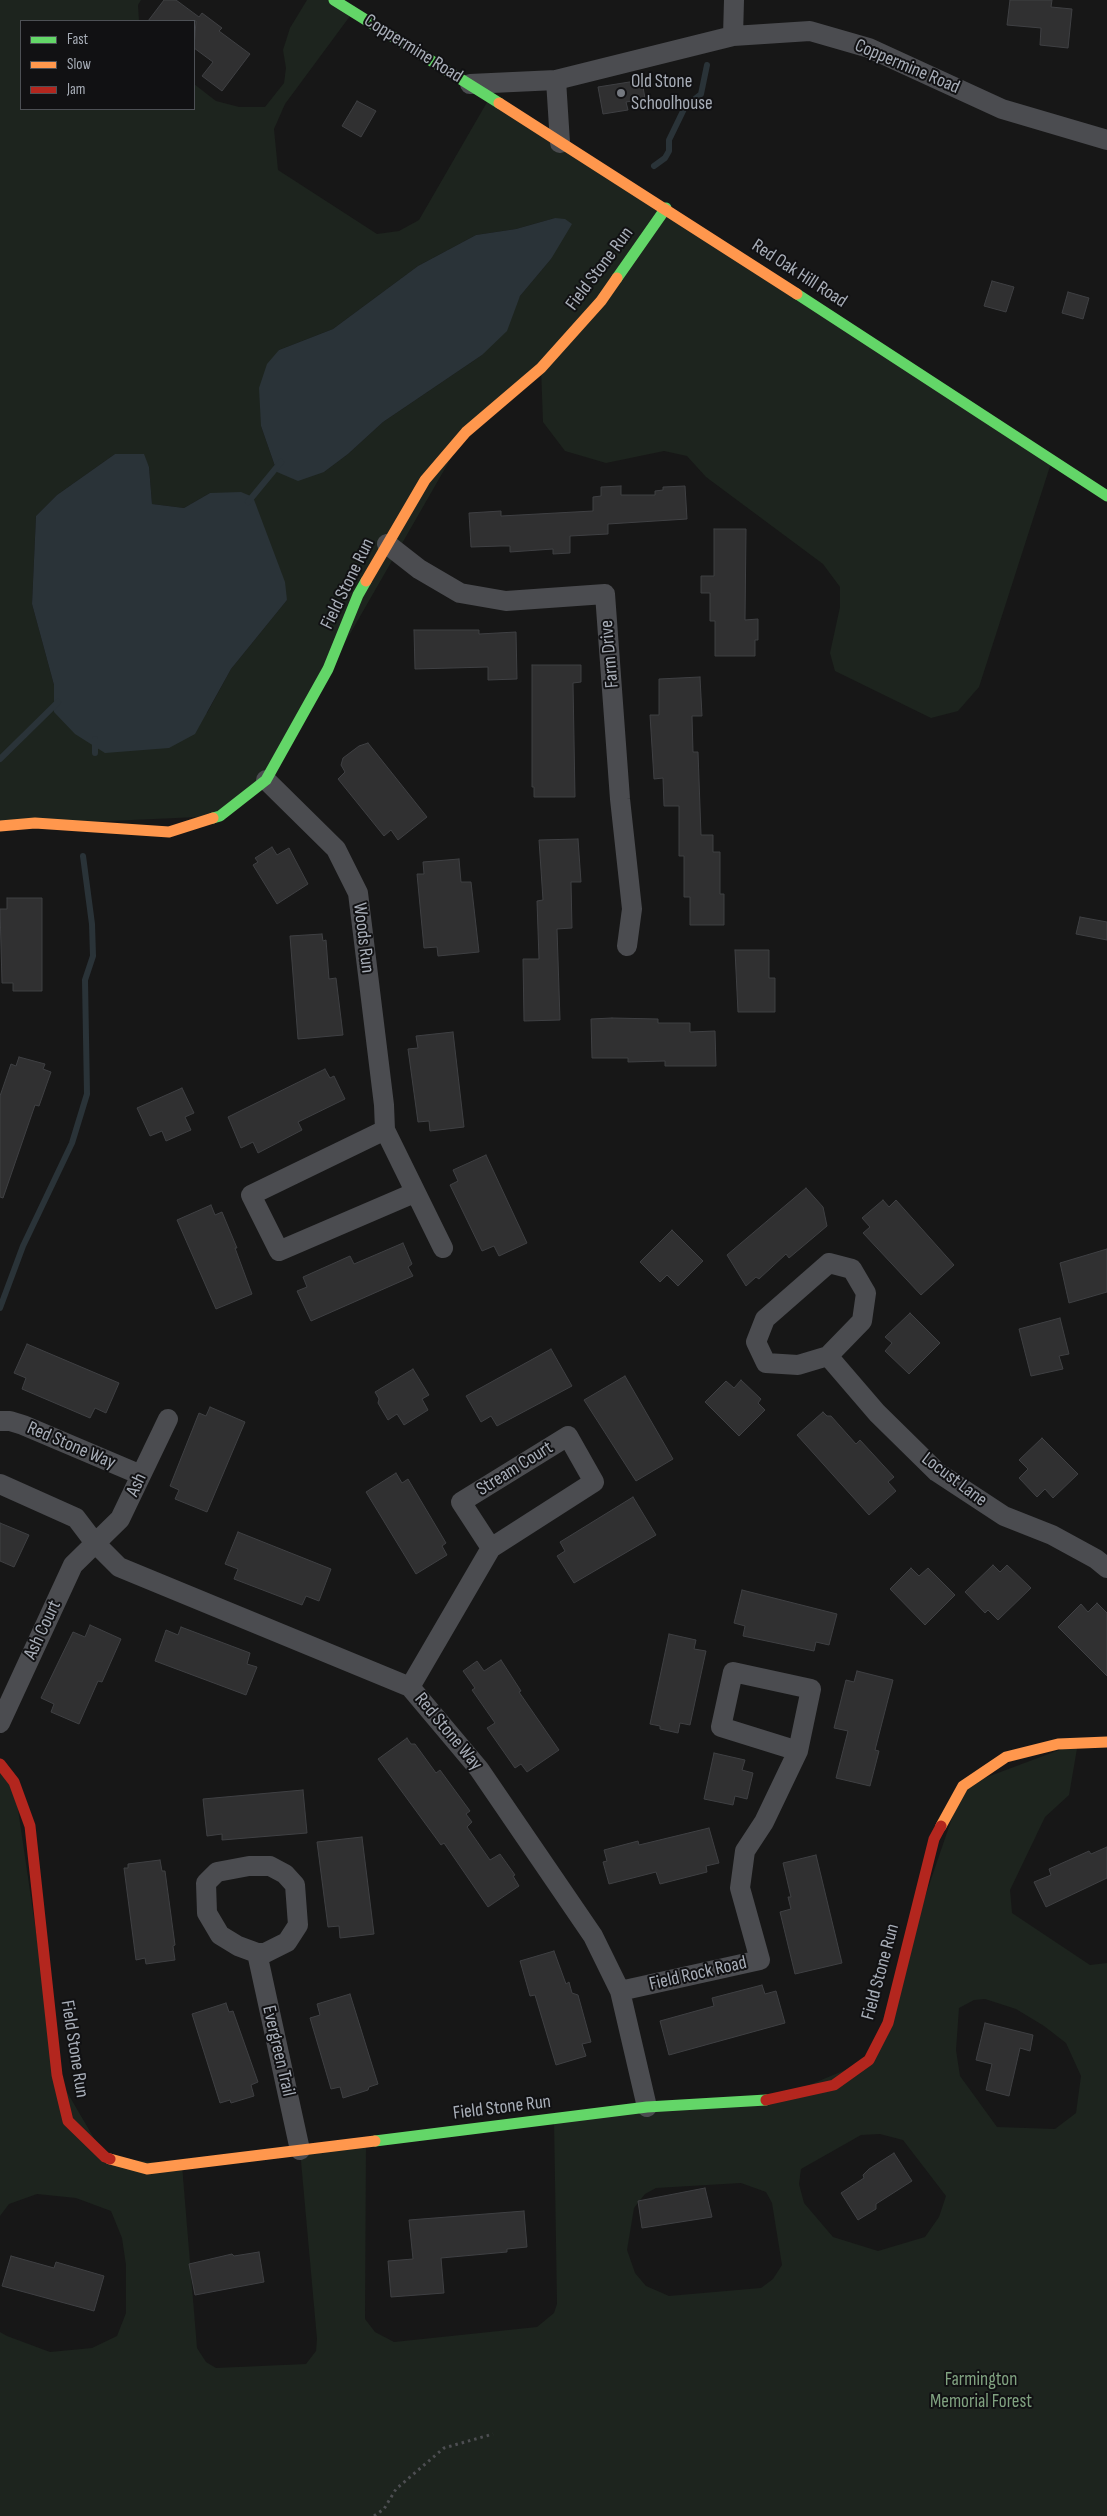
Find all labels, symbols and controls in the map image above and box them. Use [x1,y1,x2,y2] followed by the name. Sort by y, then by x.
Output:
[359,10,467,88] street label: Coppermine Road
[20,20,195,110] legend
[67,30,88,49] text: Fast
[851,35,963,99] street label: Coppermine Road
[67,55,91,74] text: Slow
[631,71,713,115] place label: Old Stone Schoolhouse
[67,80,85,99] text: Jam
[615,87,627,99] marker: Old Stone Schoolhouse
[561,223,639,315] street label: Field Stone Run
[747,235,851,313] street label: Red Oak Hill Road
[316,535,380,633] street label: Field Stone Run
[596,619,624,689] street label: Farm Drive
[347,902,379,974] street label: Woods Run
[23,1417,119,1475] street label: Red Stone Way
[473,1437,557,1501] street label: Stream Court
[917,1448,991,1512] street label: Locust Lane
[122,1470,152,1500] street label: Ash
[19,1597,67,1663] street label: Ash Court
[409,1689,487,1775] street label: Red Stone Way
[857,1922,905,2022] street label: Field Stone Run
[647,1952,749,1996] street label: Field Rock Road
[55,1999,93,2099] street label: Field Stone Run
[256,2003,300,2099] street label: Evergreen Trail
[452,2091,552,2125] street label: Field Stone Run
[930,2369,1032,2413] park label: Farmington Memorial Forest

